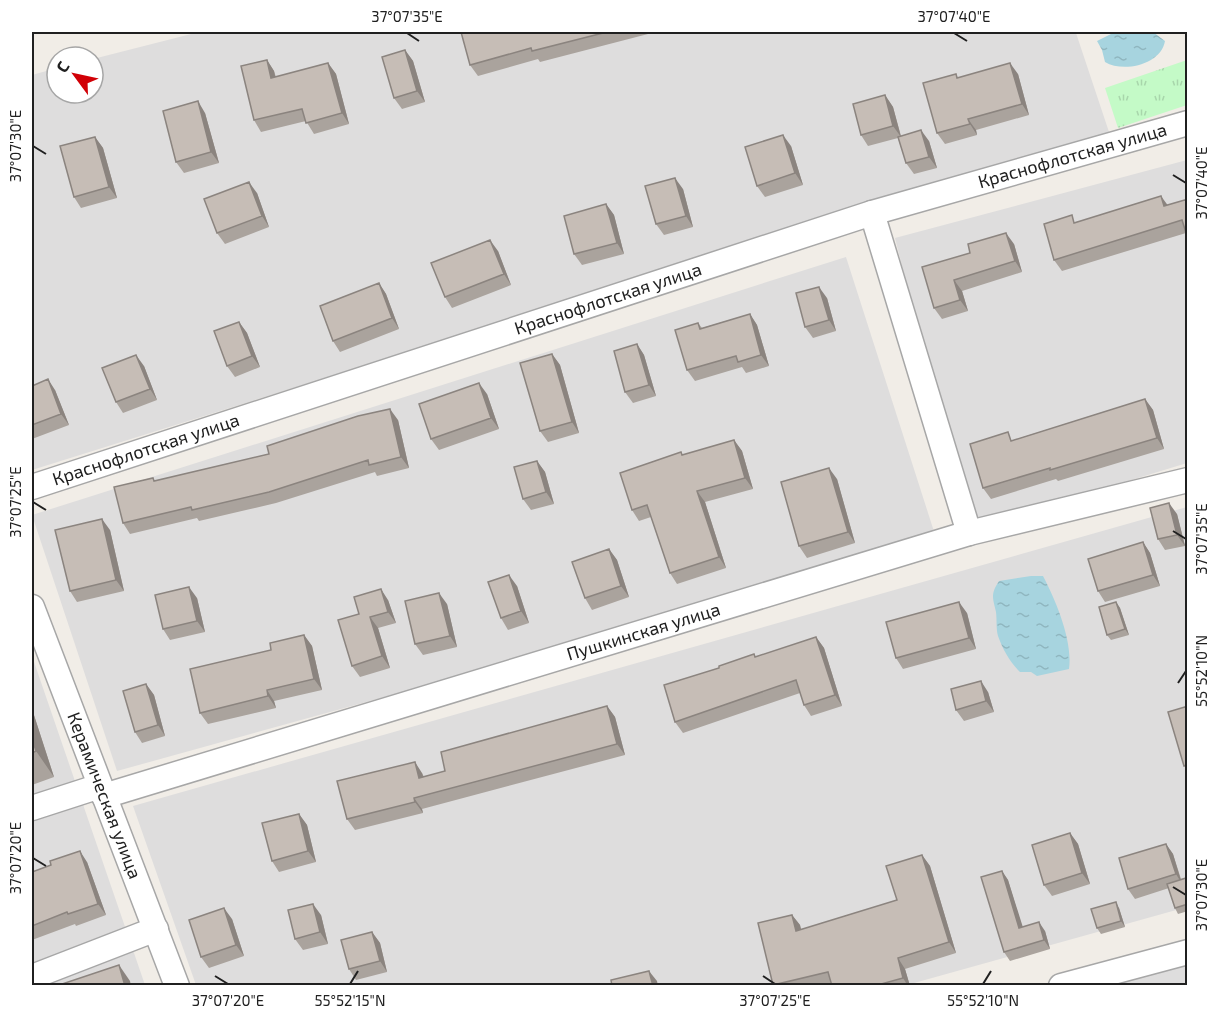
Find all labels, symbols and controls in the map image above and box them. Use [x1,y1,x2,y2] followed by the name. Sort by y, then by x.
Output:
[371,7,443,25] text: 37°07'35"E
[918,7,991,25] text: 37°07'40"E
[45,45,105,105] north arrow
[51,57,73,76] text: С
[6,110,24,182] text: 37°07'30"E
[975,118,1169,192] street label: Краснофлотская улица
[1192,147,1210,220] text: 37°07'40"E
[512,257,704,339] street label: Краснофлотская улица
[50,408,242,490] street label: Краснофлотская улица
[6,466,24,538] text: 37°07'25"E
[1192,503,1210,575] text: 37°07'35"E
[564,597,723,665] street label: Пушкинская улица
[1192,635,1210,707] text: 55°52'10"N
[63,709,147,882] street label: Керамическая улица
[6,822,24,894] text: 37°07'20"E
[1192,859,1210,931] text: 37°07'30"E
[192,991,264,1009] text: 37°07'20"E
[314,991,386,1009] text: 55°52'15"N
[739,991,811,1009] text: 37°07'25"E
[947,991,1019,1009] text: 55°52'10"N

